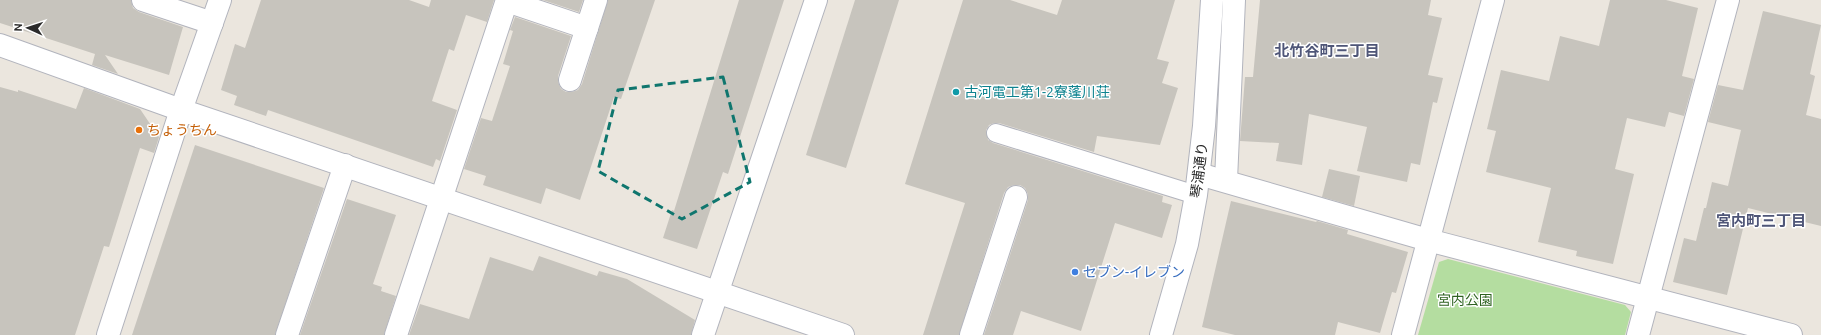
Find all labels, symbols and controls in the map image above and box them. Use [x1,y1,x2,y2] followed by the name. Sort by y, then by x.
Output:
[8,8,48,48] north arrow
[12,23,24,32] text: N
[1274,42,1380,59] district label: 北竹谷町三丁目
[964,84,1110,100] place label: 古河電工第1-2寮蓬川荘
[951,87,961,97] marker: 古河電工第1-2寮蓬川荘
[147,122,217,138] place label: ちょうちん
[134,125,144,135] marker: ちょうちん
[1188,141,1210,199] street label: 琴浦通り
[1716,212,1806,229] district label: 宮内町三丁目
[1083,264,1185,280] place label: セブン-イレブン
[1070,267,1080,277] marker: セブン-イレブン
[1437,292,1493,308] park label: 宮内公園

